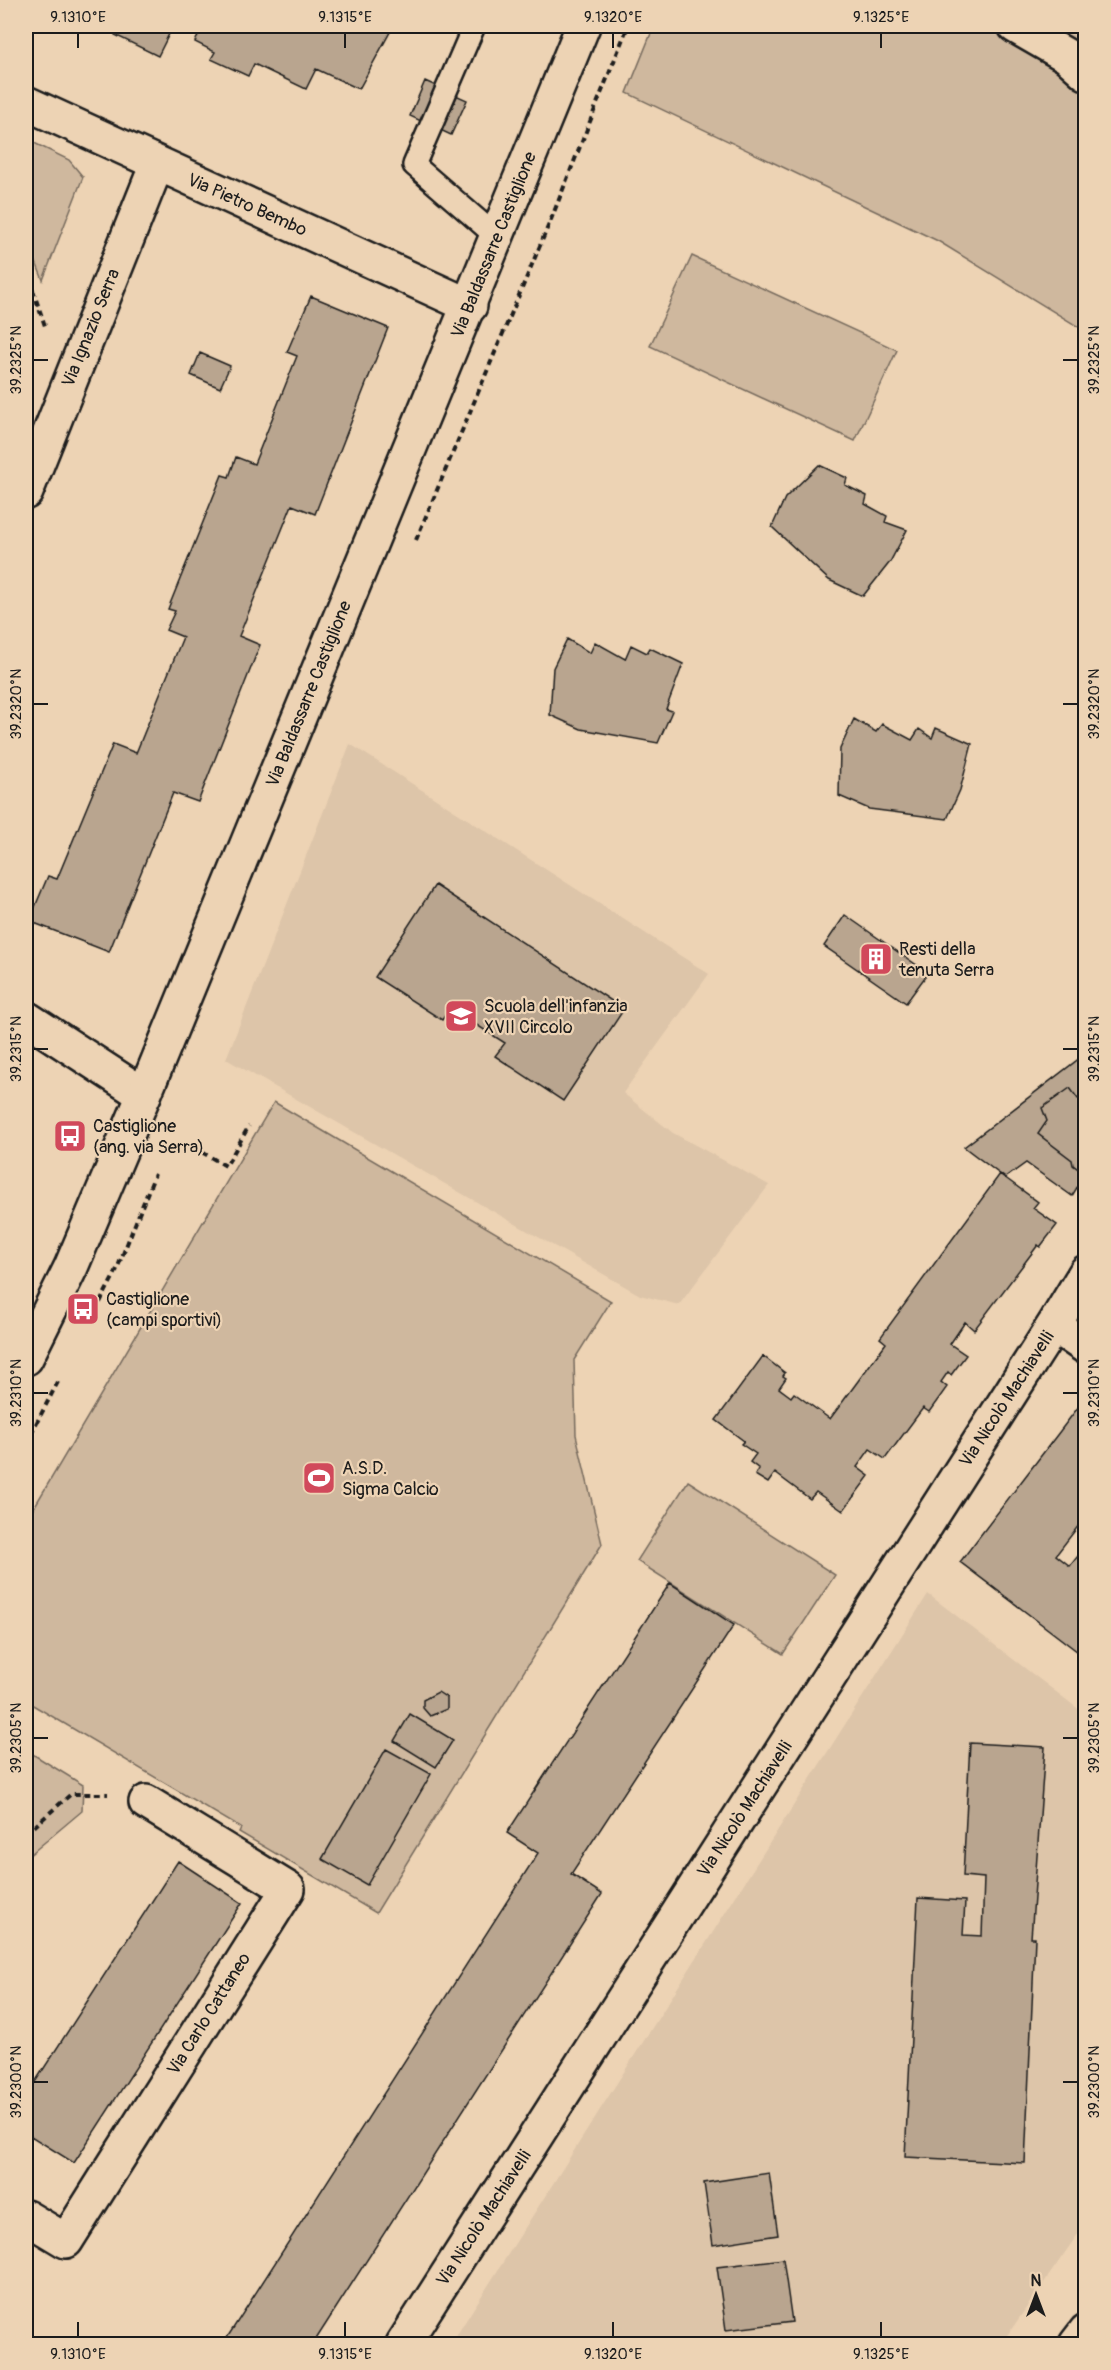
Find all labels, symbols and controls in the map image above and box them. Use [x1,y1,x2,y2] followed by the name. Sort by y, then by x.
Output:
[50,8,106,27] text: 9.1310°E
[318,8,372,27] text: 9.1315°E
[584,8,642,27] text: 9.1320°E
[853,8,909,27] text: 9.1325°E
[446,148,542,342] street label: Via Baldassarre Castiglione
[184,168,311,242] street label: Via Pietro Bembo
[57,265,125,391] street label: Via Ignazio Serra
[7,326,26,394] text: 39.2325°N
[1085,326,1104,394] text: 39.2325°N
[261,597,357,791] street label: Via Baldassarre Castiglione
[7,668,26,740] text: 39.2320°N
[1085,668,1104,740] text: 39.2320°N
[898,938,994,982] place label: Resti della tenuta Serra
[858,941,894,977] building icon: Resti della tenuta Serra
[484,995,628,1039] place label: Scuola dell'infanzia XVII Circolo
[443,998,479,1034] school or university icon: Scuola dell'infanzia XVII Circolo
[7,1016,26,1082] text: 39.2315°N
[1085,1016,1104,1082] text: 39.2315°N
[93,1115,204,1159] place label: Castiglione (ang. via Serra)
[52,1118,88,1154] bus stop icon: Castiglione (ang. via Serra)
[106,1288,222,1332] place label: Castiglione (campi sportivi)
[65,1291,101,1327] bus stop icon: Castiglione (campi sportivi)
[954,1327,1060,1471] street label: Via Nicolò Machiavelli
[7,1359,26,1427] text: 39.2310°N
[1085,1359,1104,1427] text: 39.2310°N
[342,1457,439,1501] place label: A.S.D. Sigma Calcio
[301,1460,337,1496] sports icon: A.S.D. Sigma Calcio
[7,1703,26,1773] text: 39.2305°N
[1085,1703,1104,1773] text: 39.2305°N
[692,1737,798,1881] street label: Via Nicolò Machiavelli
[162,1948,256,2079] street label: Via Carlo Cattaneo
[7,2046,26,2118] text: 39.2300°N
[1085,2046,1104,2118] text: 39.2300°N
[431,2146,537,2290] street label: Via Nicolò Machiavelli
[1006,2265,1066,2325] north arrow
[1031,2271,1042,2291] text: N
[50,2345,106,2364] text: 9.1310°E
[318,2345,372,2364] text: 9.1315°E
[584,2345,642,2364] text: 9.1320°E
[853,2345,909,2364] text: 9.1325°E

